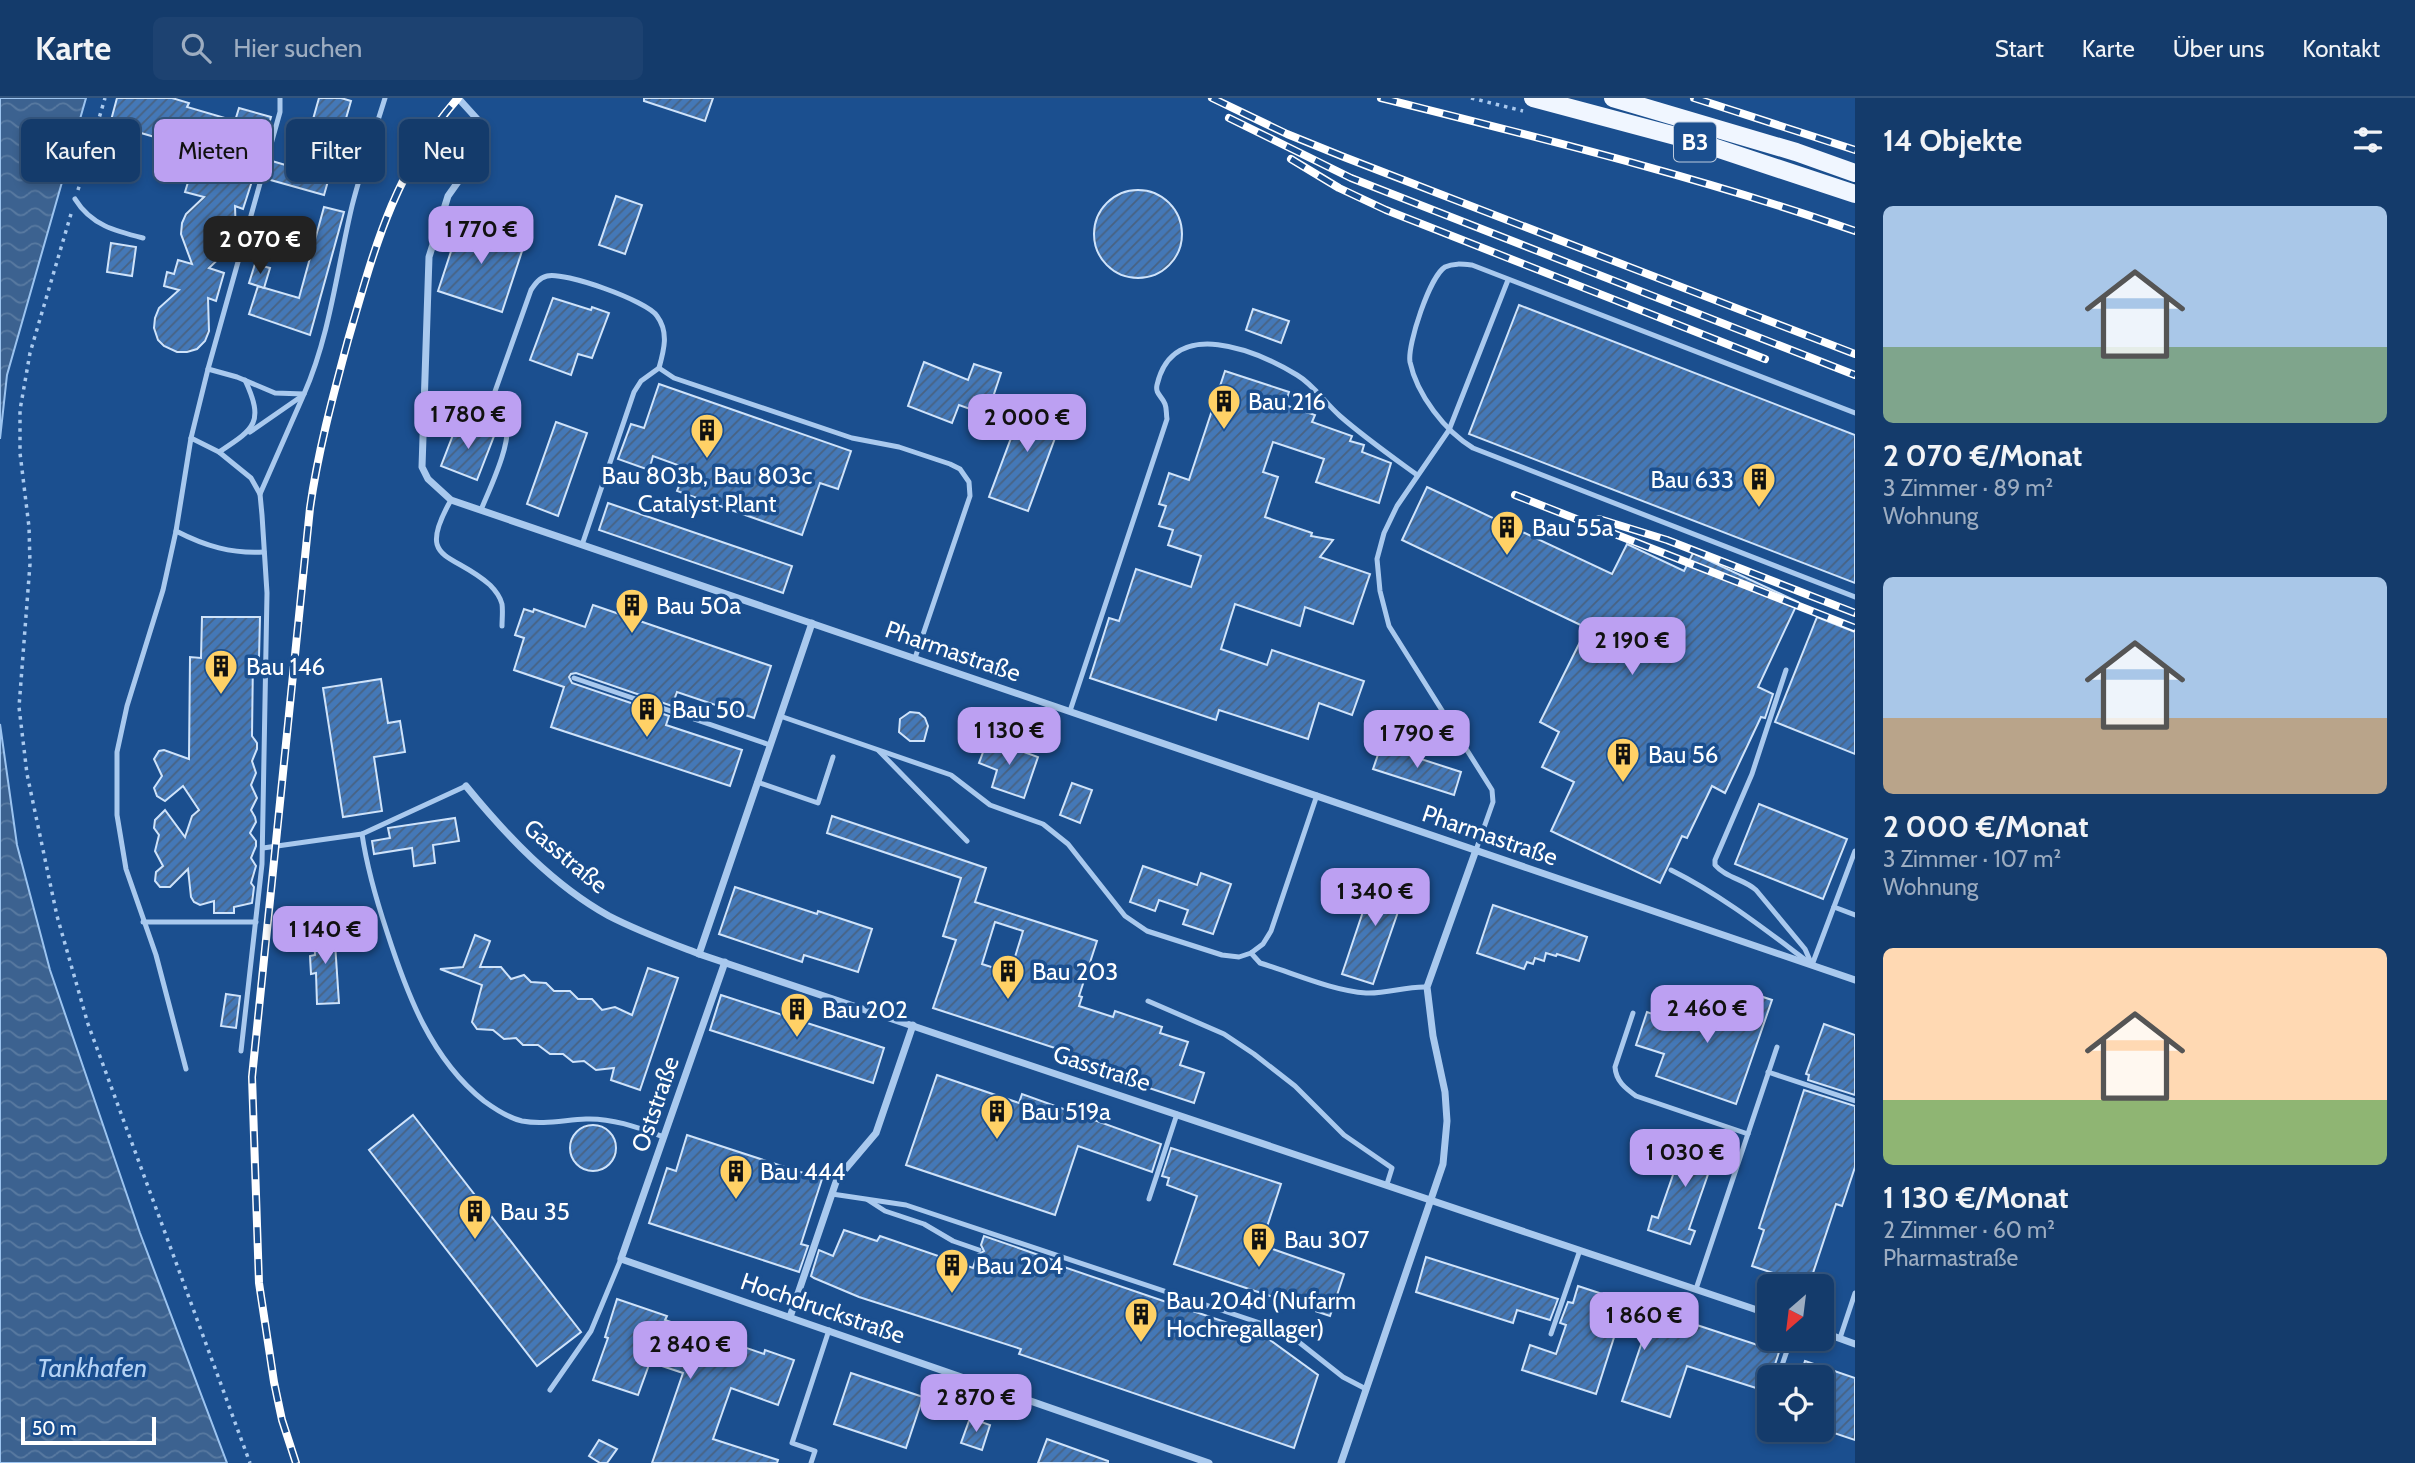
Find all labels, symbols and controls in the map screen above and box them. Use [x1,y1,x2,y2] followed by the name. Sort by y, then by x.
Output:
[153,17,643,80] search box
[35,28,111,68] text: Karte
[177,29,215,67] icon: search
[233,32,362,64] text: Hier suchen
[1995,34,2044,63] text: Start
[2082,34,2135,63] text: Karte
[2173,34,2264,63] text: Über uns
[2302,34,2380,63] text: Kontakt
[21,119,140,182] chip: Kaufen
[154,119,272,182] chip: Mieten
[286,119,385,182] chip: Filter
[399,119,489,182] chip: Neu
[2349,121,2387,159] icon: filters
[1674,122,1716,162] road number: B3
[1883,122,2022,159] text: 14 Objekte
[416,206,546,266] pin: 1 770 €
[444,215,518,243] text: 1 770 €
[195,216,325,276] pin: 2 070 €
[219,225,301,253] text: 2 070 €
[2072,251,2198,377] icon: home
[1205,382,1243,431] building icon: Bau 216
[1248,387,1326,416] place label: Bau 216
[403,392,533,451] pin: 1 780 €
[962,394,1092,454] pin: 2 000 €
[430,400,506,428] text: 1 780 €
[984,403,1070,431] text: 2 000 €
[688,411,726,460] building icon: Bau 803b, Bau 803c Catalyst Plant
[1883,437,2082,474] text: 2 070 €/Monat
[1740,460,1778,509] building icon: Bau 633
[602,461,812,518] place label: Bau 803b, Bau 803c Catalyst Plant
[1651,465,1734,494] place label: Bau 633
[1883,474,2053,502] text: 3 Zimmer · 89 m²
[1883,502,1978,530] text: Wohnung
[1488,508,1526,557] building icon: Bau 55a
[1532,513,1614,542] place label: Bau 55a
[613,586,651,635] building icon: Bau 50a
[656,591,742,620] place label: Bau 50a
[881,614,1025,688] street label: Pharmastraße
[1567,618,1697,677] pin: 2 190 €
[2072,622,2198,748] icon: home
[1595,626,1669,654] text: 2 190 €
[202,647,240,696] building icon: Bau 146
[246,652,325,681] place label: Bau 146
[628,690,666,739] building icon: Bau 50
[672,695,746,724] place label: Bau 50
[944,708,1074,767] pin: 1 130 €
[1352,710,1482,770] pin: 1 790 €
[974,716,1044,744] text: 1 130 €
[1380,719,1454,747] text: 1 790 €
[1604,735,1642,784] building icon: Bau 56
[1648,740,1718,769] place label: Bau 56
[1418,798,1562,872] street label: Pharmastraße
[1883,808,2089,845] text: 2 000 €/Monat
[518,813,614,899] street label: Gasstraße
[1883,845,2061,873] text: 3 Zimmer · 107 m²
[1310,868,1440,928] pin: 1 340 €
[1883,873,1978,901] text: Wohnung
[1337,877,1413,905] text: 1 340 €
[260,906,390,966] pin: 1 140 €
[289,915,361,943] text: 1 140 €
[989,952,1027,1001] building icon: Bau 203
[1032,957,1118,986] place label: Bau 203
[1642,986,1772,1045] pin: 2 460 €
[778,990,816,1039] building icon: Bau 202
[2072,993,2198,1119] icon: home
[1667,994,1747,1022] text: 2 460 €
[822,995,908,1024] place label: Bau 202
[1050,1039,1154,1097] street label: Gasstraße
[625,1052,685,1156] street label: Oststraße
[978,1092,1016,1141] building icon: Bau 519a
[1021,1097,1111,1126] place label: Bau 519a
[1620,1130,1750,1189] pin: 1 030 €
[1646,1138,1724,1166] text: 1 030 €
[717,1152,755,1201] building icon: Bau 444
[760,1157,846,1186] place label: Bau 444
[1883,1179,2069,1216] text: 1 130 €/Monat
[456,1192,494,1241] building icon: Bau 35
[500,1197,570,1226] place label: Bau 35
[1883,1216,2055,1244] text: 2 Zimmer · 60 m²
[1240,1220,1278,1269] building icon: Bau 307
[1284,1225,1369,1254] place label: Bau 307
[1883,1244,2018,1272] text: Pharmastraße
[933,1246,971,1295] building icon: Bau 204
[976,1251,1063,1280] place label: Bau 204
[737,1266,909,1350] street label: Hochdruckstraße
[1757,1274,1834,1351] north arrow
[1757,1274,1834,1442] map controls
[1166,1286,1356,1343] place label: Bau 204d (Nufarm Hochregallager)
[1579,1292,1709,1352] pin: 1 860 €
[1122,1295,1160,1344] building icon: Bau 204d (Nufarm Hochregallager)
[1606,1301,1682,1329] text: 1 860 €
[625,1322,755,1381] pin: 2 840 €
[649,1330,731,1358] text: 2 840 €
[37,1352,147,1384] water label: Tankhafen
[1757,1365,1834,1442] button: locate
[911,1374,1041,1434] pin: 2 870 €
[937,1383,1015,1411] text: 2 870 €
[21,1414,156,1446] scale bar
[32,1417,76,1440] text: 50 m

